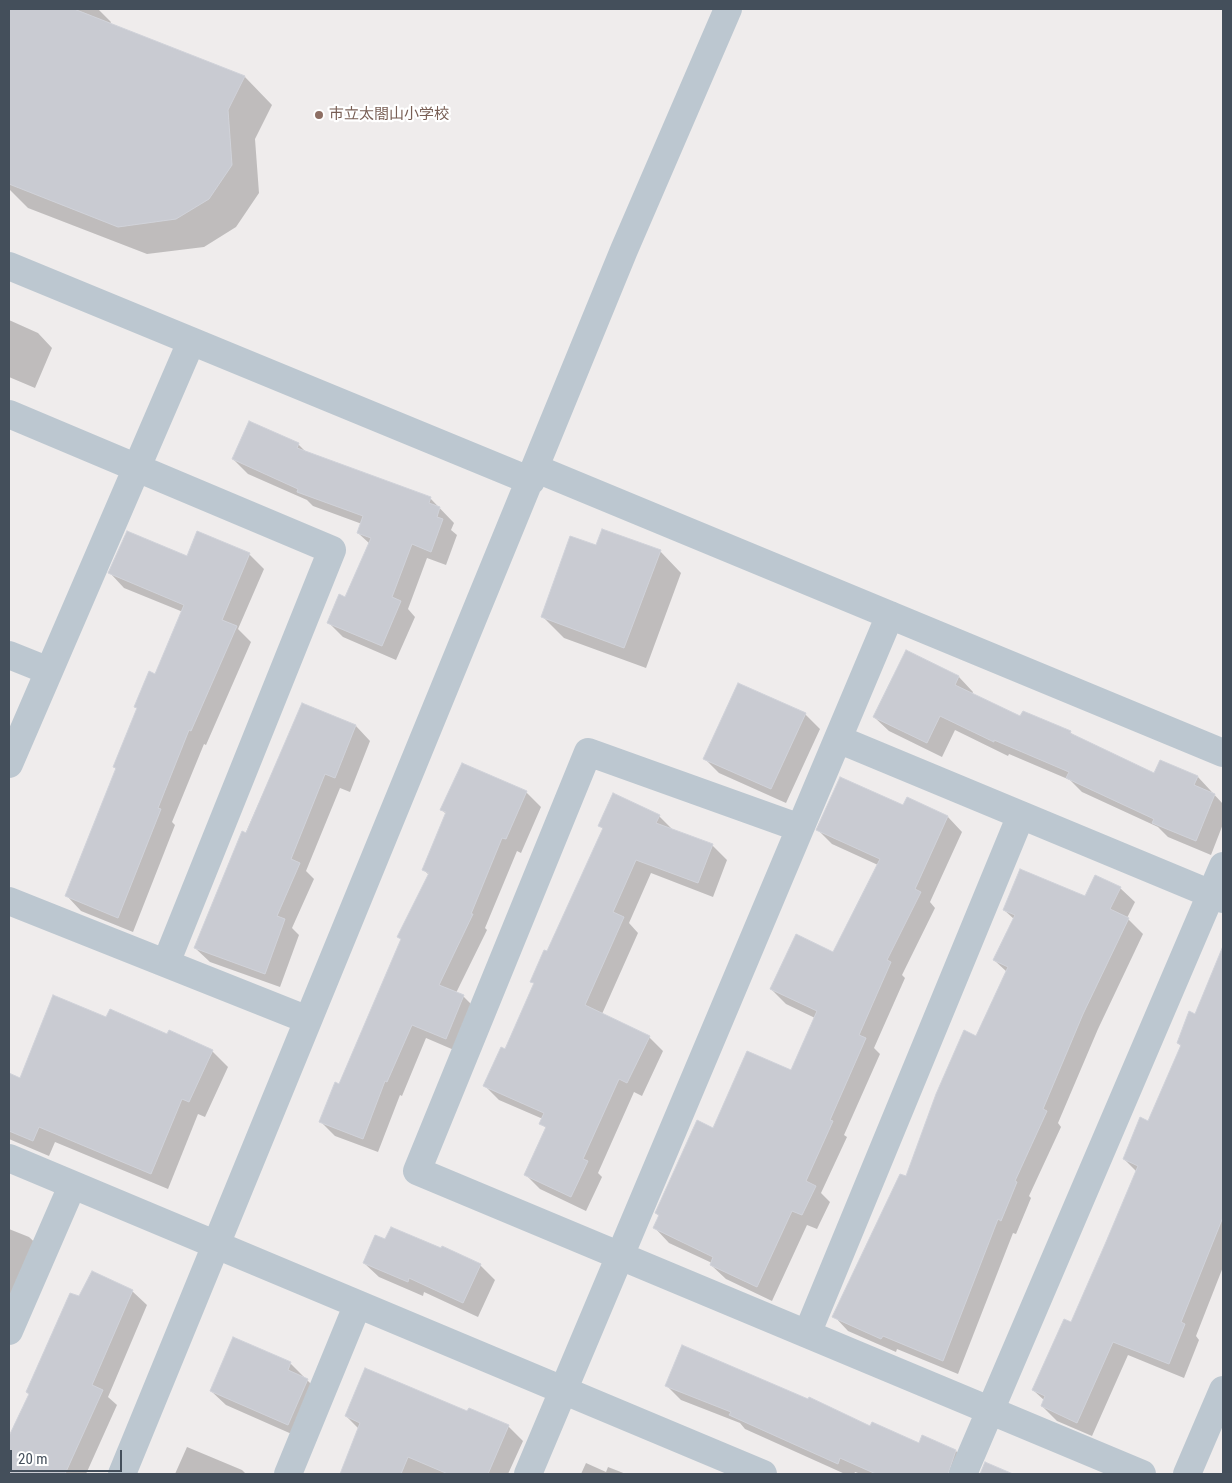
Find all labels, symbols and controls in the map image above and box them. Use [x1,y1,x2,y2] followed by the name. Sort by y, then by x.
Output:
[329,106,449,124] place label: 市立太閤山小学校
[313,109,325,121] marker: 市立太閤山小学校
[12,1440,125,1472] scale bar
[18,1450,48,1468] text: 20 m

